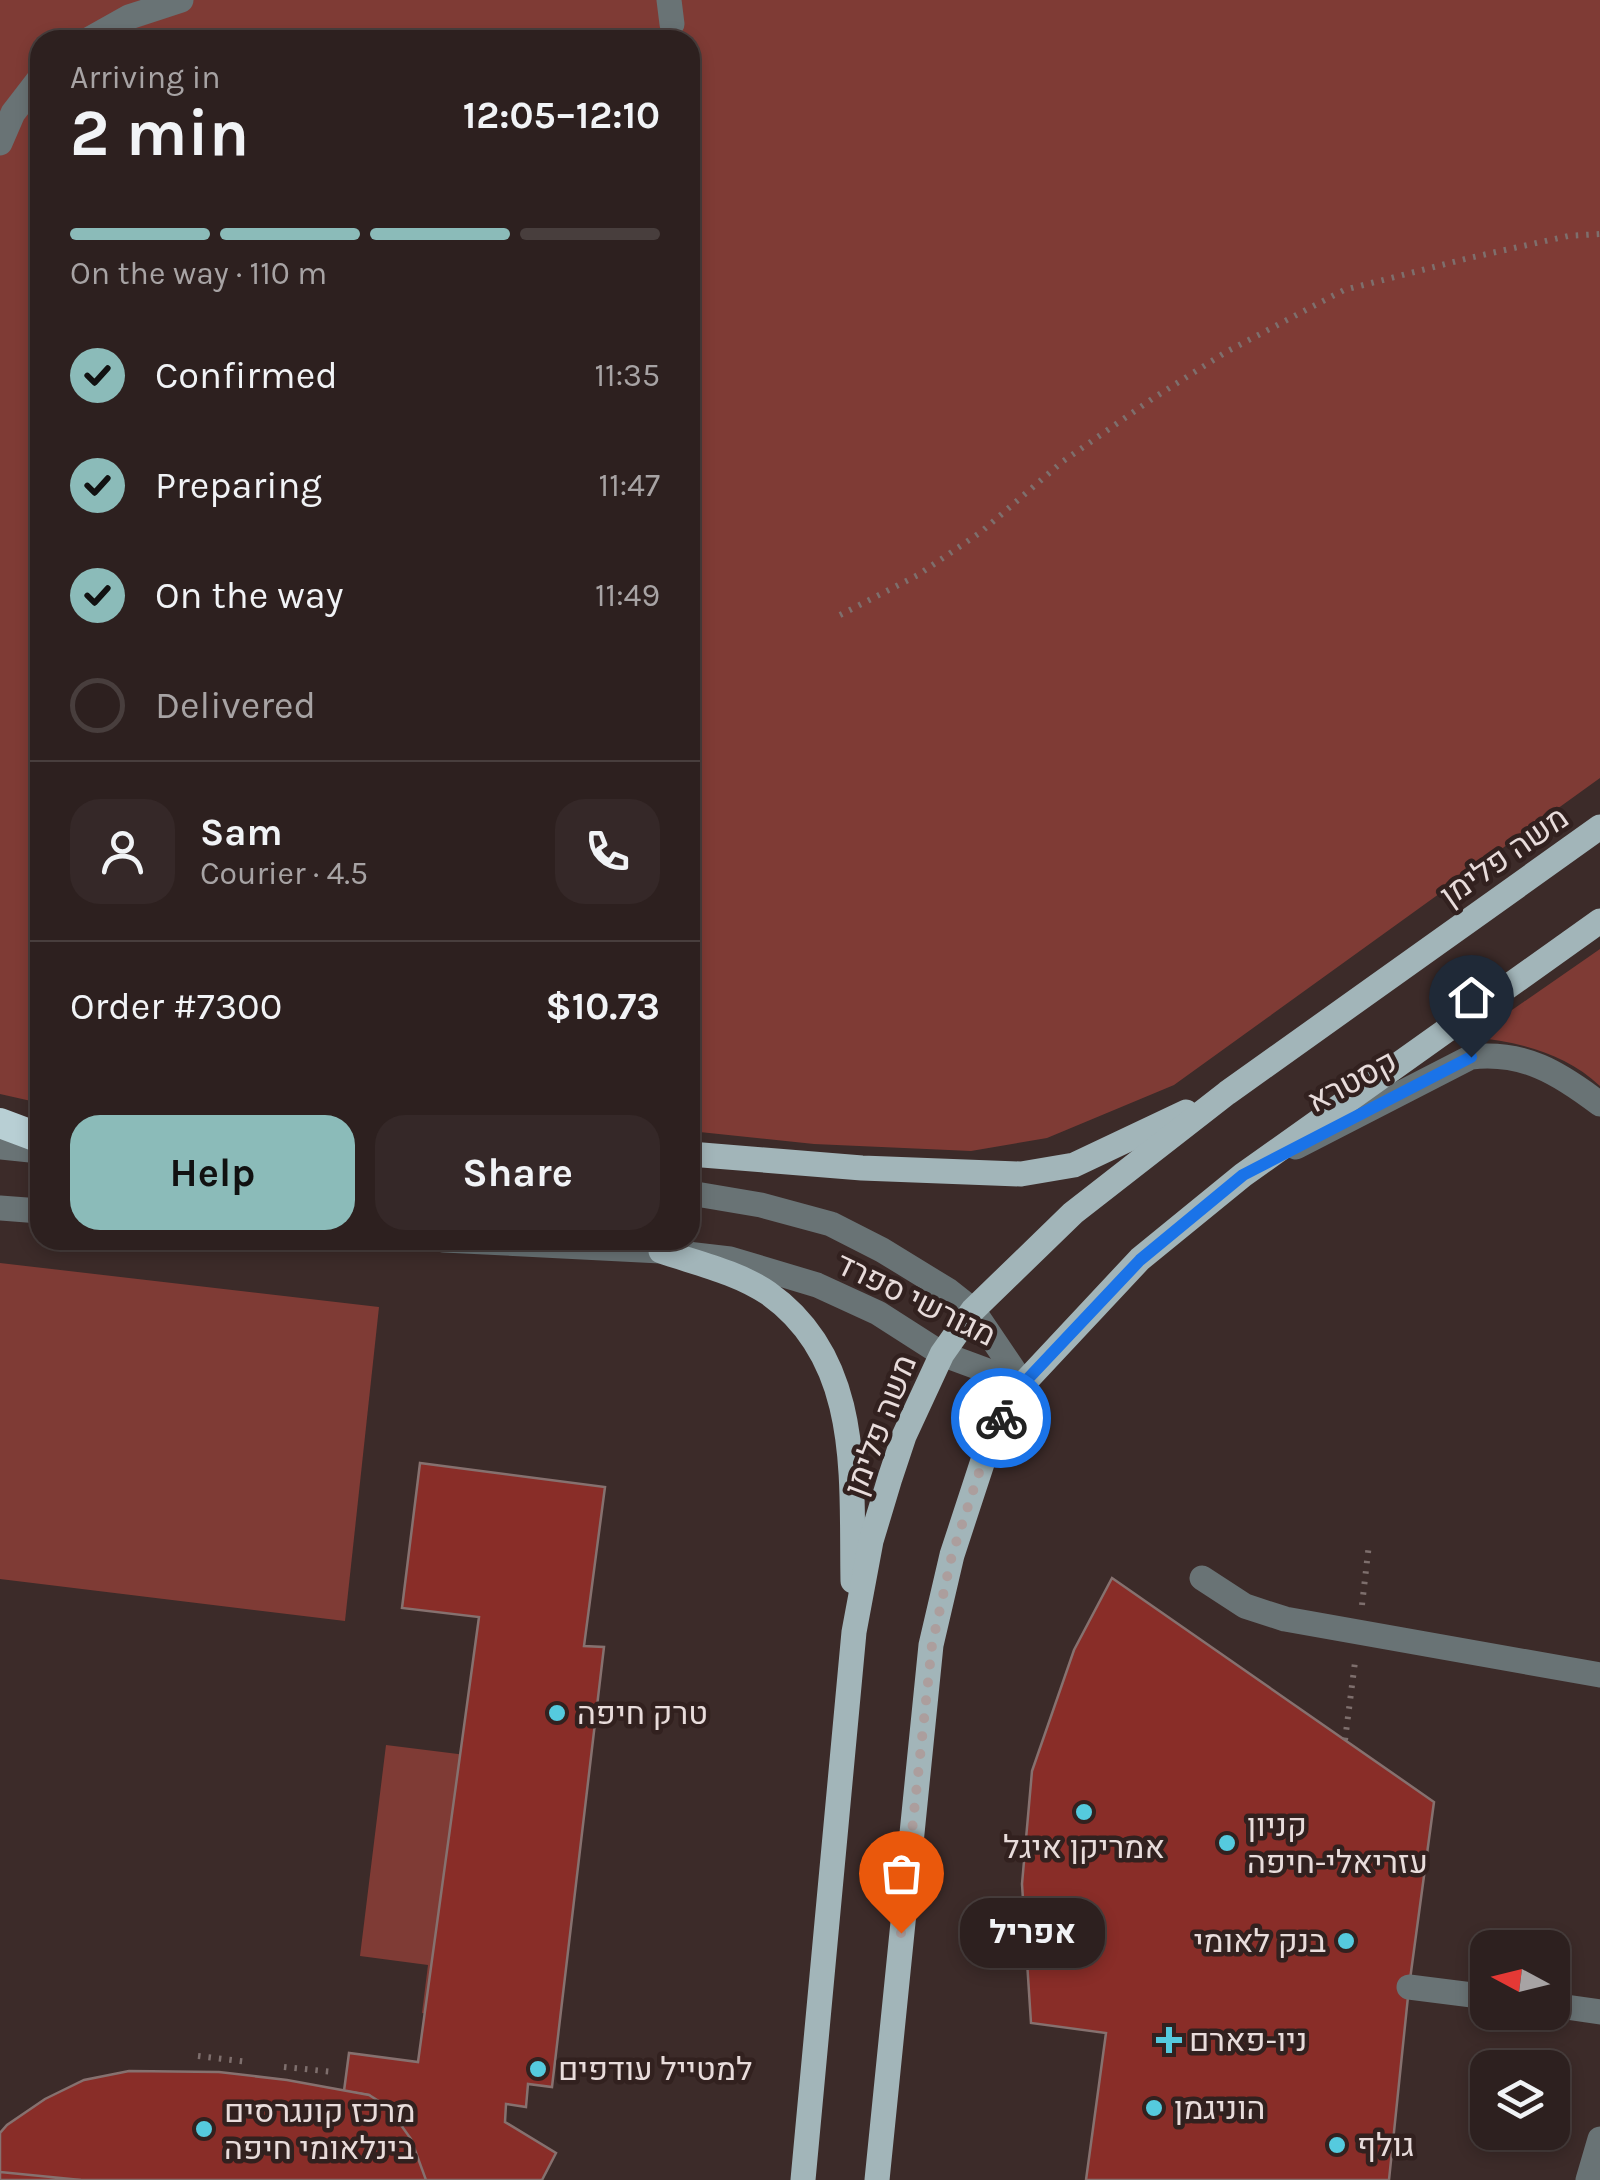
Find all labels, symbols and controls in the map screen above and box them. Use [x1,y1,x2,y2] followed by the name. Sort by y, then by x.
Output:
[70,59,221,96] text: Arriving in
[463,93,660,138] text: 12:05–12:10
[70,95,249,171] text: 2 min
[70,255,327,292] text: On the way · 110 m
[70,348,125,403] icon: check
[155,353,338,398] text: Confirmed
[595,357,660,394] text: 11:35
[70,458,125,513] icon: check
[155,463,322,508] text: Preparing
[599,467,660,504] text: 11:47
[70,568,125,623] icon: check
[155,573,343,618] text: On the way
[595,577,660,614] text: 11:49
[155,683,316,728] text: Delivered
[70,799,175,904] button: person
[555,799,660,904] button: phone
[1433,799,1575,914] street label: משה פלימן
[200,810,283,855] text: Sam
[200,855,368,892] text: Courier · 4.5
[1429,955,1514,1058] pin
[1444,970,1499,1025] icon: home
[70,984,282,1029] text: Order #7300
[546,984,660,1029] text: $10.73
[1301,1043,1403,1120] street label: קסטרא
[70,1115,355,1230] button: Help
[375,1115,660,1230] button: Share
[830,1245,1002,1354] street label: מגורשי ספרד
[837,1350,924,1501] street label: משה פלימן
[951,1368,1051,1468] courier
[974,1391,1029,1446] icon: bike
[577,1695,708,1732] place label: טרק חיפה
[546,1702,568,1724] marker: טרק חיפה
[1073,1801,1095,1823] marker: אמריקן איגל
[1247,1807,1428,1881] place label: קניון עזריאלי-חיפה
[1003,1829,1165,1866] place label: אמריקן איגל
[859,1831,944,1934] pin
[1216,1832,1238,1854] marker: קניון עזריאלי-חיפה
[874,1846,929,1901] icon: bag
[961,1898,1106,1968] callout: אפריל
[989,1914,1076,1951] text: אפריל
[1194,1923,1326,1960] place label: בנק לאומי
[1335,1930,1357,1952] marker: בנק לאומי
[1470,1930,1570,2030] north arrow
[1470,1930,1570,2150] map controls
[1189,2022,1307,2059] place label: ניו-פארם
[1158,2029,1180,2051] marker: ניו-פארם
[1470,2050,1570,2150] button: layers
[558,2051,753,2088] place label: למטייל עודפים
[527,2058,549,2080] marker: למטייל עודפים
[1174,2090,1265,2127] place label: הוניגמן
[224,2093,416,2167] place label: מרכז קונגרסים בינלאומי חיפה
[1143,2097,1165,2119] marker: הוניגמן
[193,2118,215,2140] marker: מרכז קונגרסים בינלאומי חיפה
[1357,2127,1414,2164] place label: גולף
[1326,2134,1348,2156] marker: גולף

